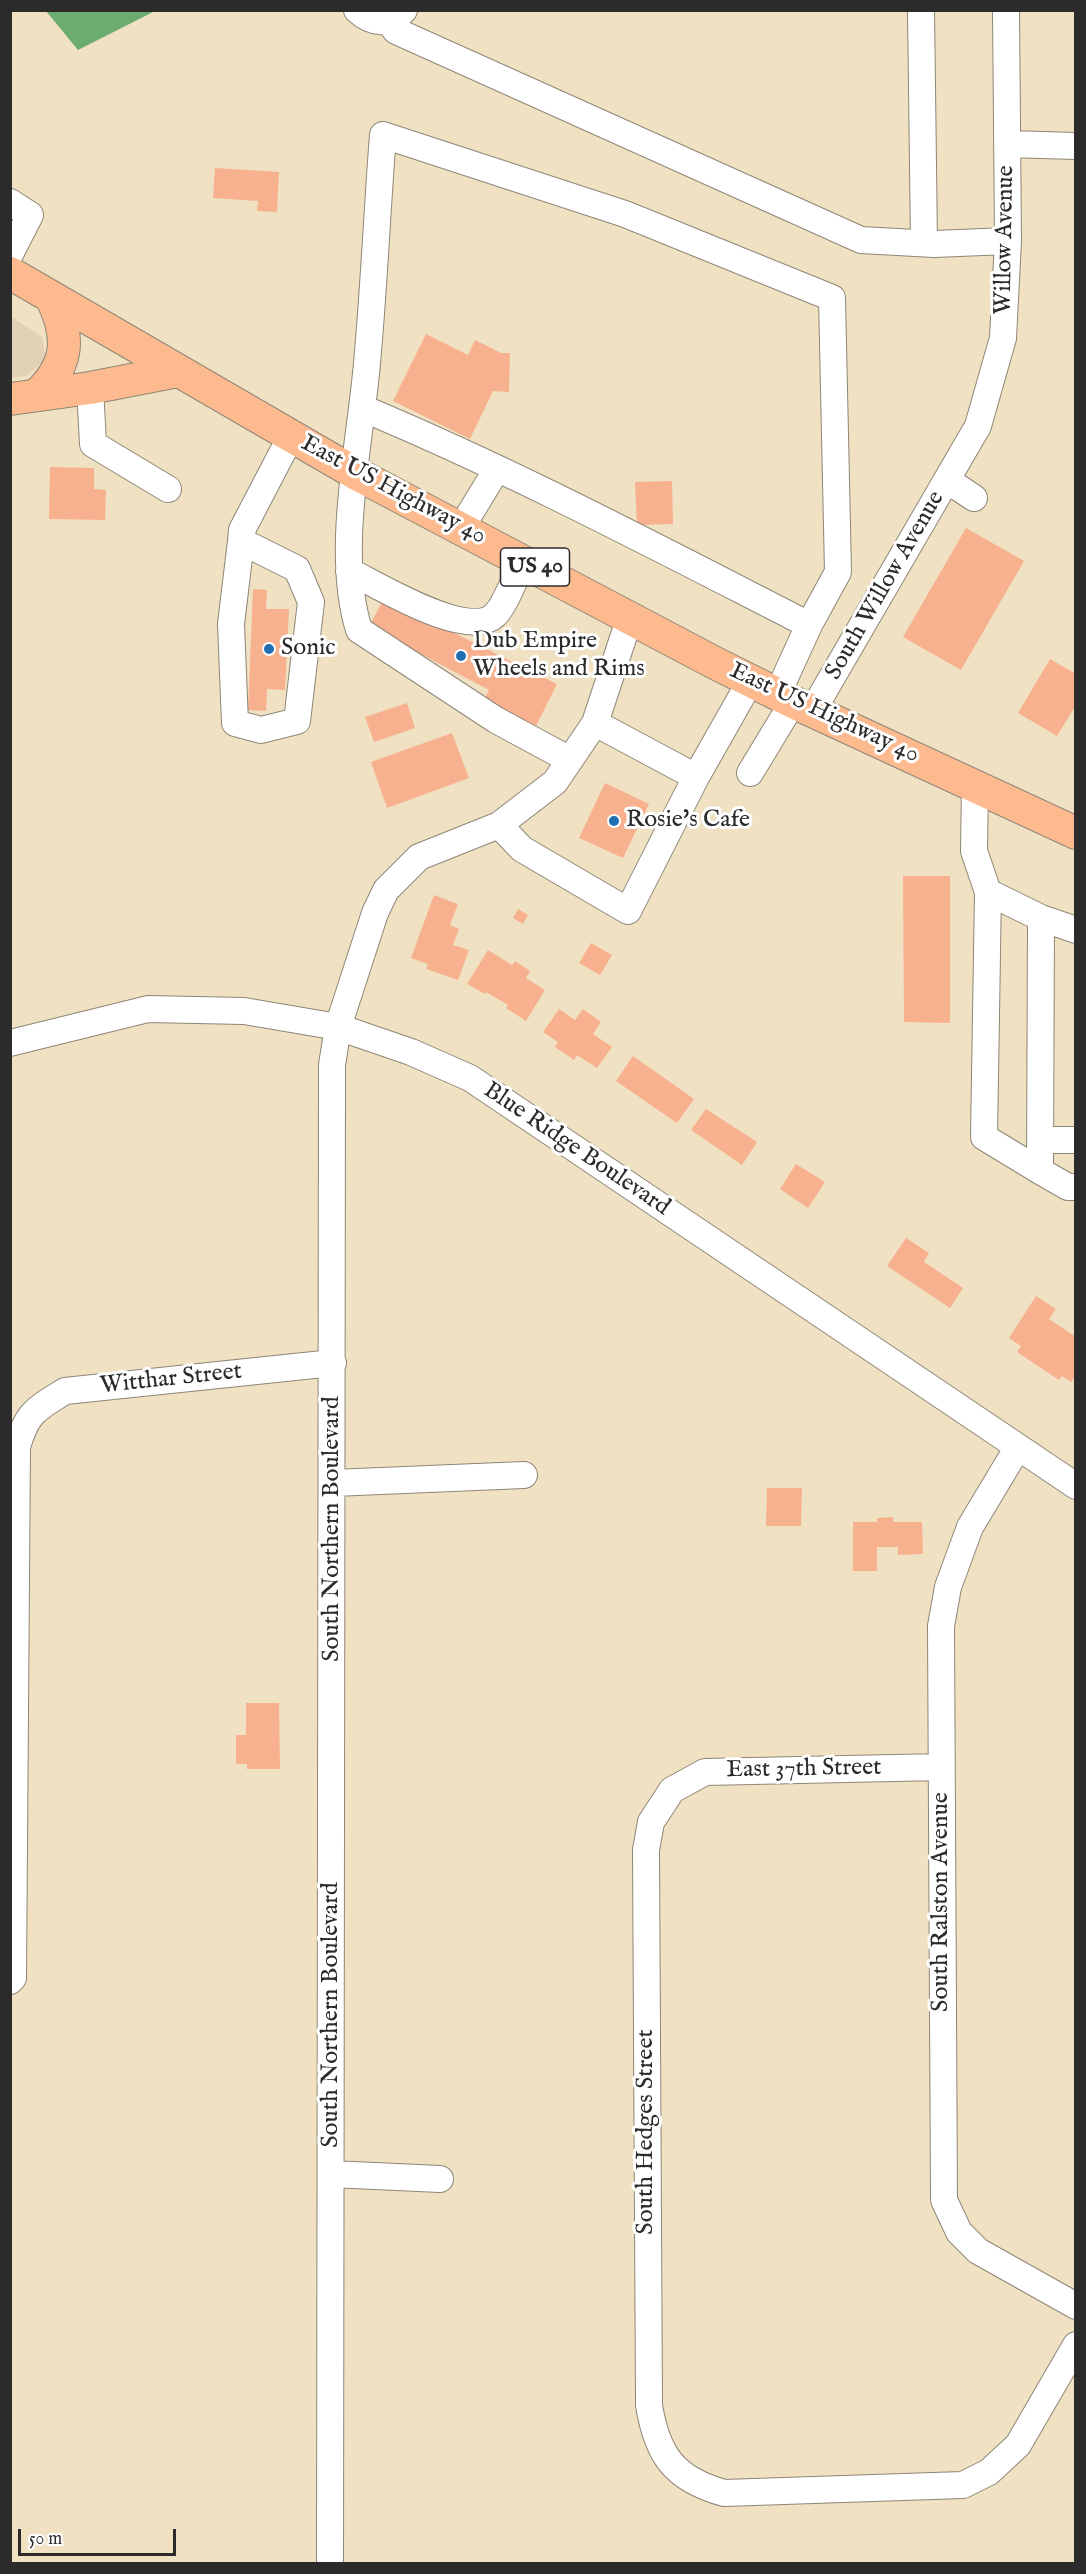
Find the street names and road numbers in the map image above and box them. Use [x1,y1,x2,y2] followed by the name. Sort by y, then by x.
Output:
[990,165,1022,315] street label: Willow Avenue
[295,430,491,552] street label: East US Highway 40
[820,486,952,686] street label: South Willow Avenue
[500,548,570,586] road number: US 40
[725,658,923,770] street label: East US Highway 40
[477,1077,675,1223] street label: Blue Ridge Boulevard
[99,1358,243,1402] street label: Witthar Street
[319,1396,347,1662] street label: South Northern Boulevard
[726,1754,882,1786] street label: East 37th Street
[928,1792,956,2012] street label: South Ralston Avenue
[318,1882,346,2148] street label: South Northern Boulevard
[633,2029,661,2235] street label: South Hedges Street

